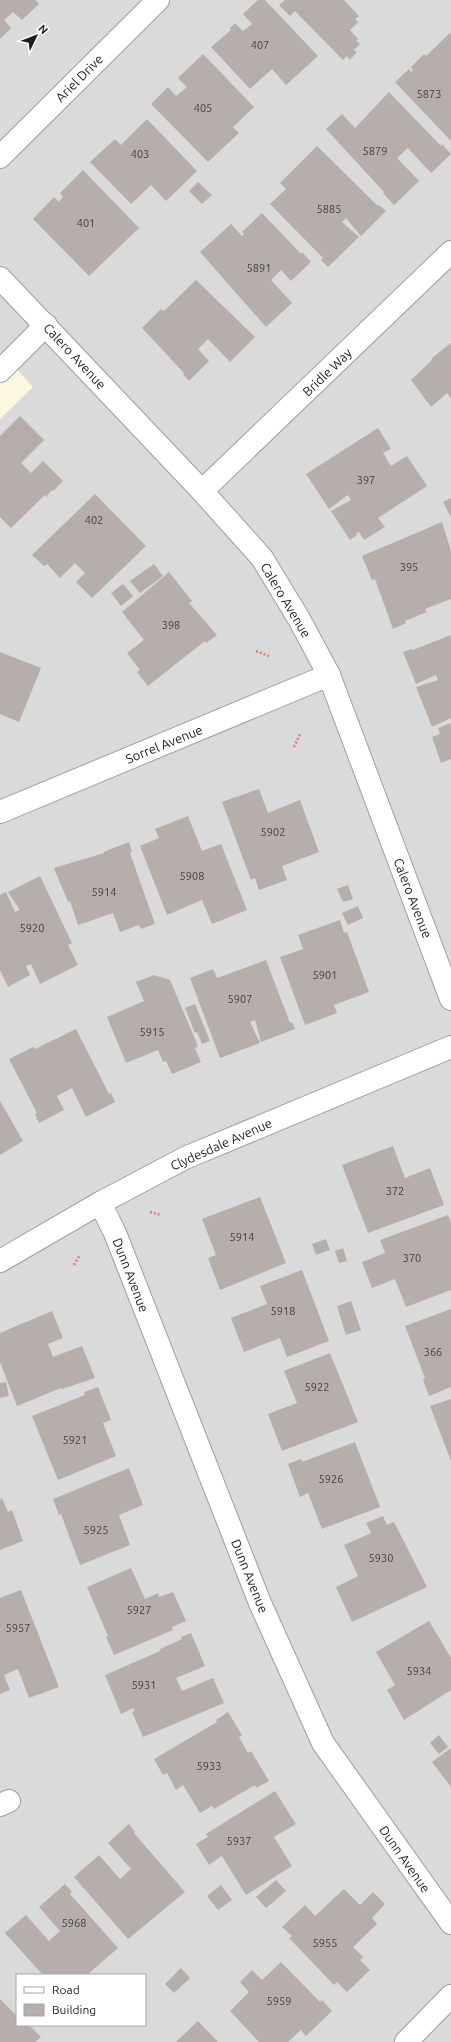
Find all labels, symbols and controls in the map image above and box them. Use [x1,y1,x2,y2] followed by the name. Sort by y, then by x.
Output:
[16,16,56,56] north arrow
[36,22,51,36] text: N
[251,39,269,51] house number: 407
[53,52,105,104] street label: Ariel Drive
[417,88,441,100] house number: 5873
[194,102,212,114] house number: 405
[363,145,387,157] house number: 5879
[131,148,149,160] house number: 403
[317,203,341,215] house number: 5885
[77,217,95,229] house number: 401
[247,262,271,274] house number: 5891
[41,320,109,392] street label: Calero Avenue
[300,345,354,399] street label: Bridle Way
[357,474,375,486] house number: 397
[85,514,103,526] house number: 402
[258,560,314,640] street label: Calero Avenue
[400,561,418,573] house number: 395
[162,619,180,631] house number: 398
[124,722,204,766] street label: Sorrel Avenue
[261,826,285,838] house number: 5902
[391,856,435,940] street label: Calero Avenue
[180,870,204,882] house number: 5908
[92,886,116,898] house number: 5914
[20,922,44,934] house number: 5920
[313,969,337,981] house number: 5901
[228,993,252,1005] house number: 5907
[140,1026,164,1038] house number: 5915
[168,1115,274,1173] street label: Clydesdale Avenue
[386,1185,404,1197] house number: 372
[230,1231,254,1243] house number: 5914
[110,1236,152,1314] street label: Dunn Avenue
[403,1252,421,1264] house number: 370
[271,1305,295,1317] house number: 5918
[424,1346,442,1358] house number: 366
[305,1381,329,1393] house number: 5922
[63,1434,87,1446] house number: 5921
[319,1473,343,1485] house number: 5926
[84,1524,108,1536] house number: 5925
[229,1537,271,1615] street label: Dunn Avenue
[369,1552,393,1564] house number: 5930
[127,1604,151,1616] house number: 5927
[6,1622,30,1634] house number: 5957
[407,1665,431,1677] house number: 5934
[132,1679,156,1691] house number: 5931
[197,1760,221,1772] house number: 5933
[377,1823,433,1895] street label: Dunn Avenue
[227,1835,251,1847] house number: 5937
[62,1917,86,1929] house number: 5968
[313,1937,337,1949] house number: 5955
[16,1974,146,2026] legend
[52,1983,80,1996] text: Road
[267,1995,291,2007] house number: 5959
[52,2003,96,2016] text: Building

